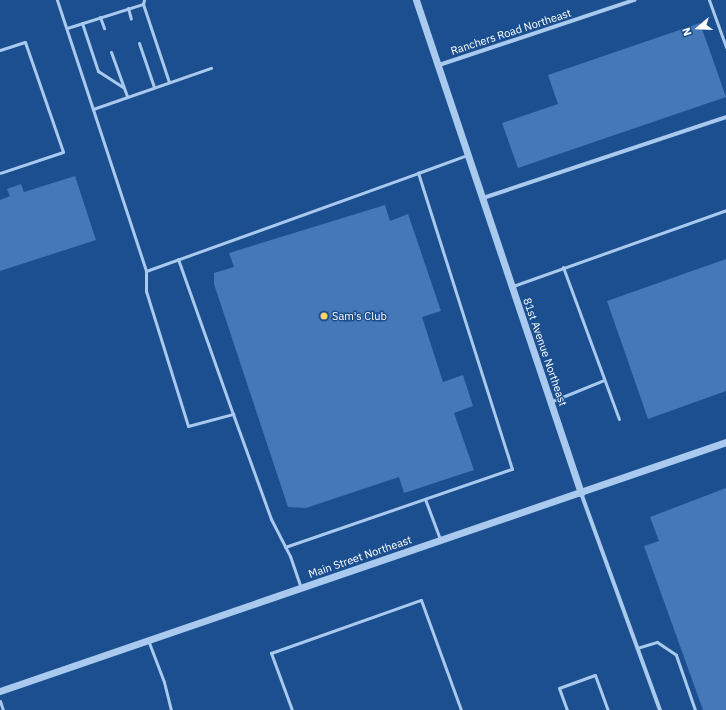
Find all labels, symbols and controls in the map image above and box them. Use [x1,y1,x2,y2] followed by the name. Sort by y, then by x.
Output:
[449,6,573,58] street label: Ranchers Road Northeast
[678,8,718,48] north arrow
[679,26,695,38] text: N
[520,296,570,408] street label: 81st Avenue Northeast
[332,309,387,323] place label: Sam's Club
[319,311,329,321] marker: Sam's Club
[307,533,413,581] street label: Main Street Northeast

